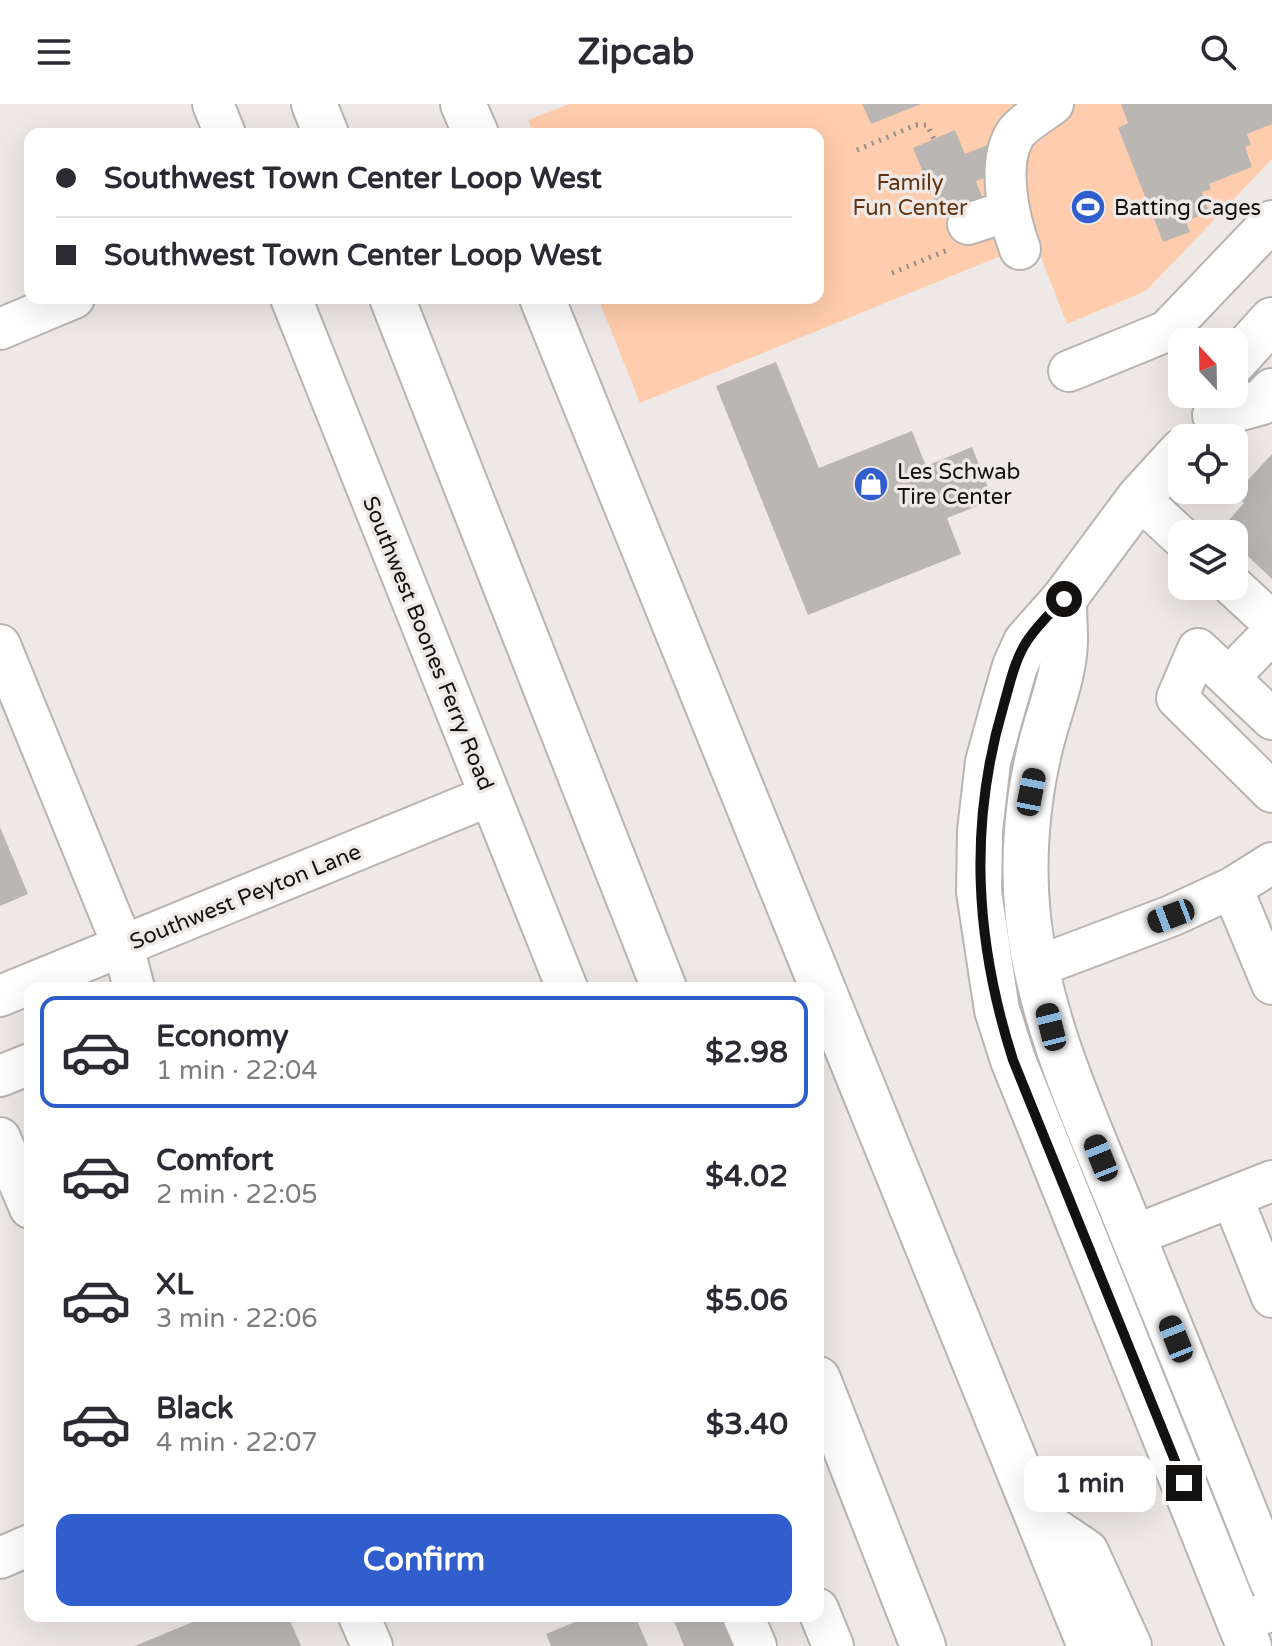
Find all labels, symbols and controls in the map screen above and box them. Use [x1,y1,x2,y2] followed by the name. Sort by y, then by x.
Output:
[32,30,76,74] icon: menu
[1196,30,1240,74] icon: search
[578,31,694,74] text: Zipcab
[104,160,602,197] text: Southwest Town Center Loop West
[853,170,968,221] park label: Family Fun Center
[1069,188,1107,226] sports icon: Batting Cages
[1114,195,1261,221] place label: Batting Cages
[104,237,602,274] text: Southwest Town Center Loop West
[1168,328,1248,408] north arrow
[1168,328,1248,600] map controls
[1168,424,1248,504] button: locate
[897,459,1020,510] place label: Les Schwab Tire Center
[852,465,890,503] shop icon: Les Schwab Tire Center
[357,493,499,794] street label: Southwest Boones Ferry Road
[1168,520,1248,600] button: layers
[1046,581,1082,617] route start
[1015,766,1047,818] car
[126,839,365,955] street label: Southwest Peyton Lane
[1144,896,1198,936] car
[1034,1001,1068,1053] car
[60,1016,132,1088] icon: car
[156,1018,289,1055] text: Economy
[705,1034,788,1071] text: $2.98
[156,1055,318,1086] text: 1 min · 22:04
[1081,1131,1121,1185] car
[60,1140,132,1212] icon: car
[156,1142,274,1179] text: Comfort
[705,1158,788,1195] text: $4.02
[156,1179,318,1210] text: 2 min · 22:05
[60,1264,132,1336] icon: car
[156,1266,193,1303] text: XL
[706,1282,788,1319] text: $5.06
[156,1303,318,1334] text: 3 min · 22:06
[1156,1312,1196,1366] car
[60,1388,132,1460] icon: car
[156,1390,233,1427] text: Black
[706,1406,788,1443] text: $3.40
[156,1427,318,1458] text: 4 min · 22:07
[1024,1455,1156,1511] callout: 1 min
[1166,1465,1202,1501] route end
[1055,1468,1125,1499] text: 1 min
[56,1514,792,1606] button: Confirm

